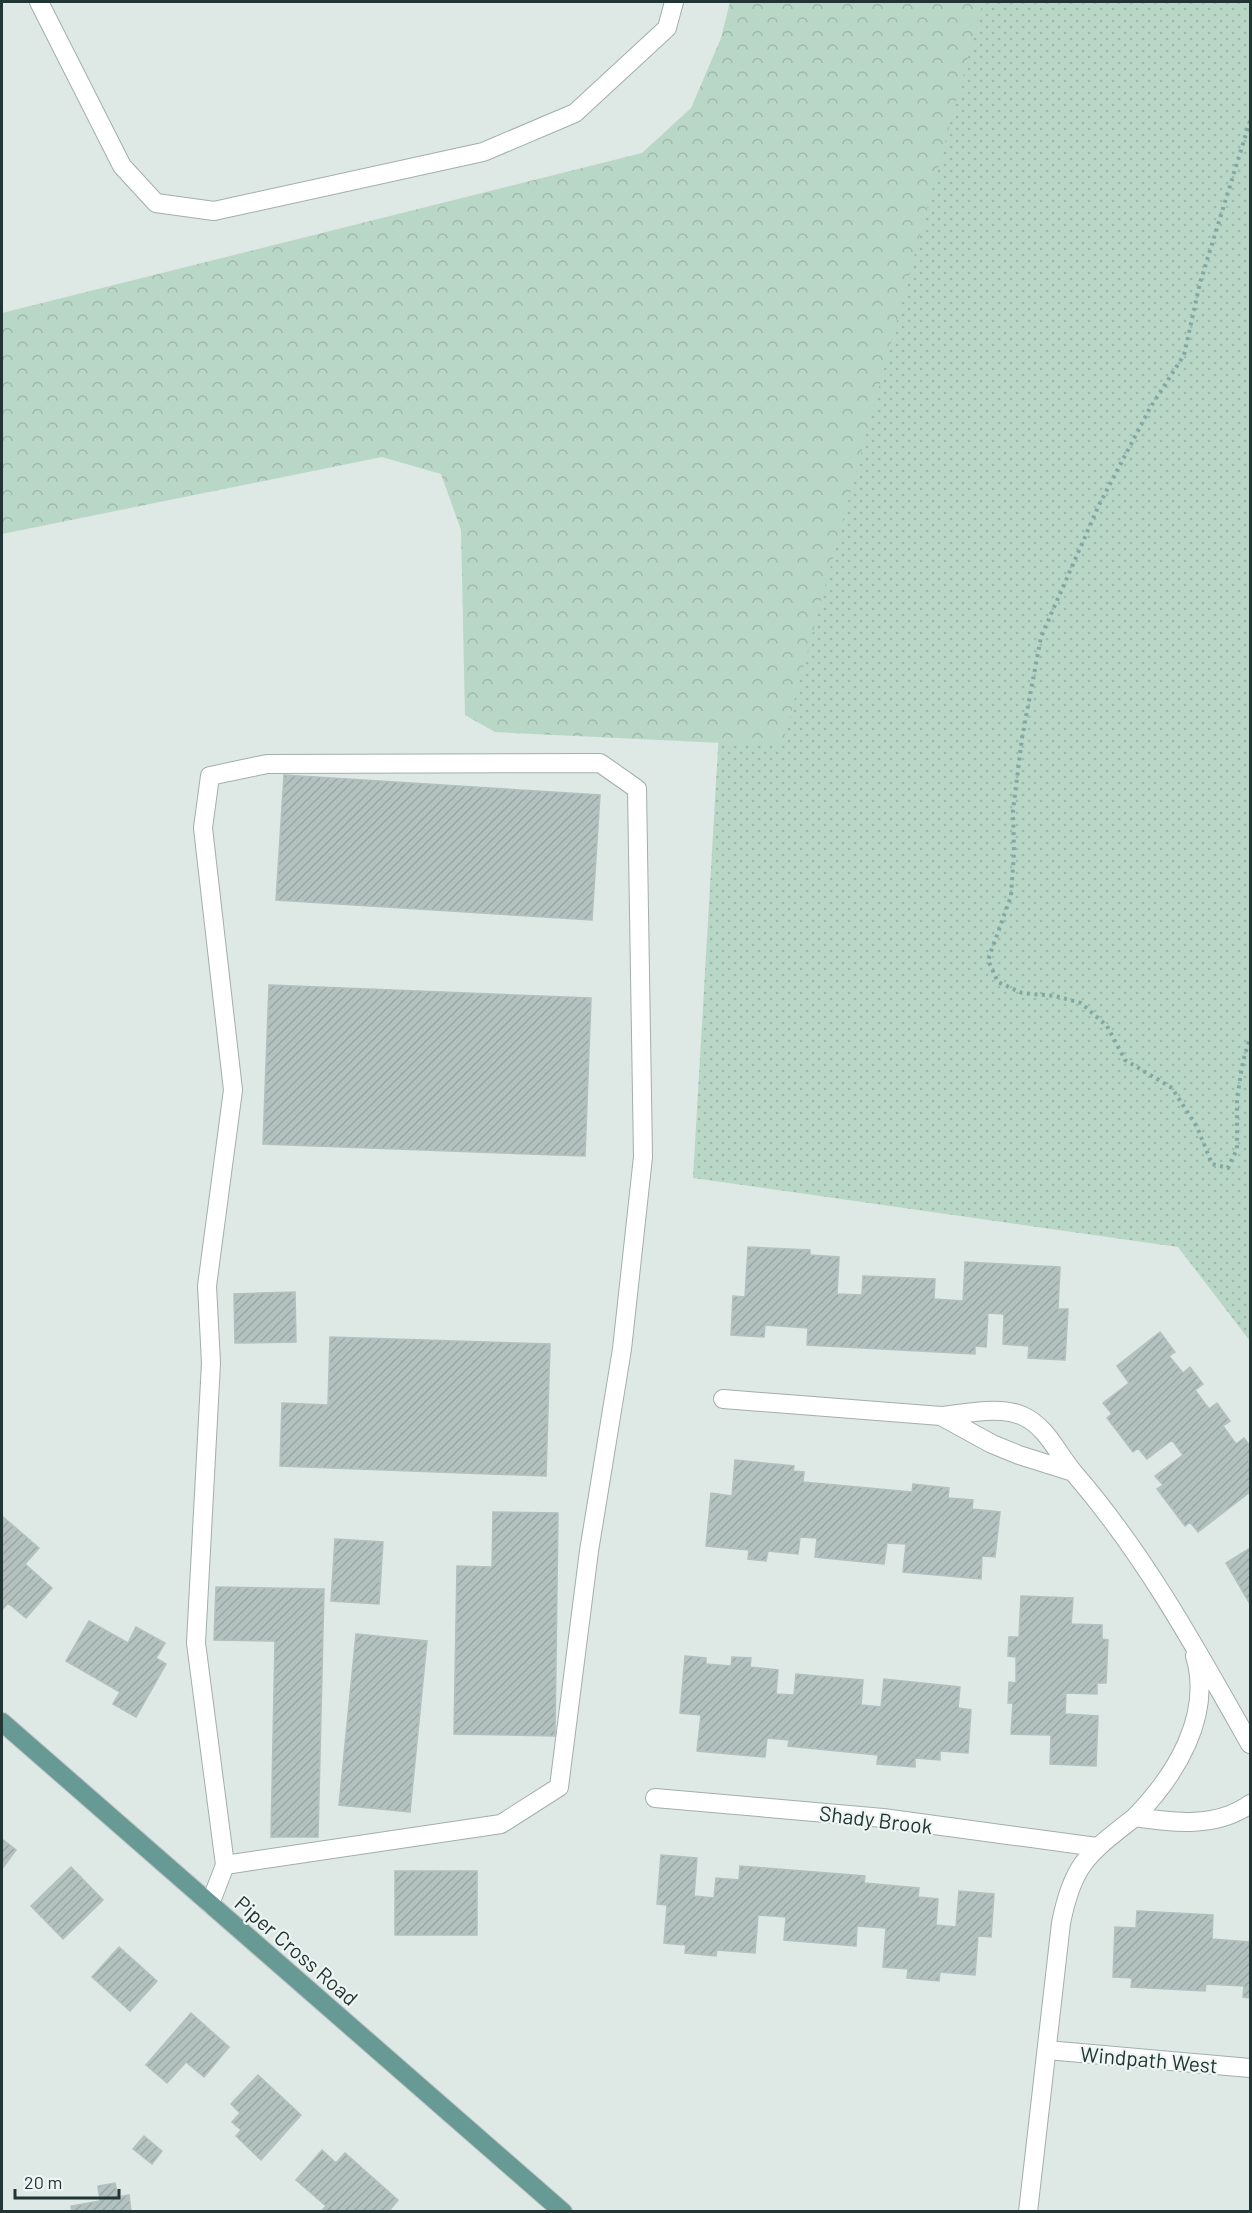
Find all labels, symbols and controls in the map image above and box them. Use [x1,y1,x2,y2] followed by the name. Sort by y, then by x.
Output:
[818,1800,934,1838] street label: Shady Brook
[230,1890,364,2010] street label: Piper Cross Road
[1079,2041,1219,2077] street label: Windpath West
[15,2162,118,2200] scale bar
[24,2171,62,2193] text: 20 m

